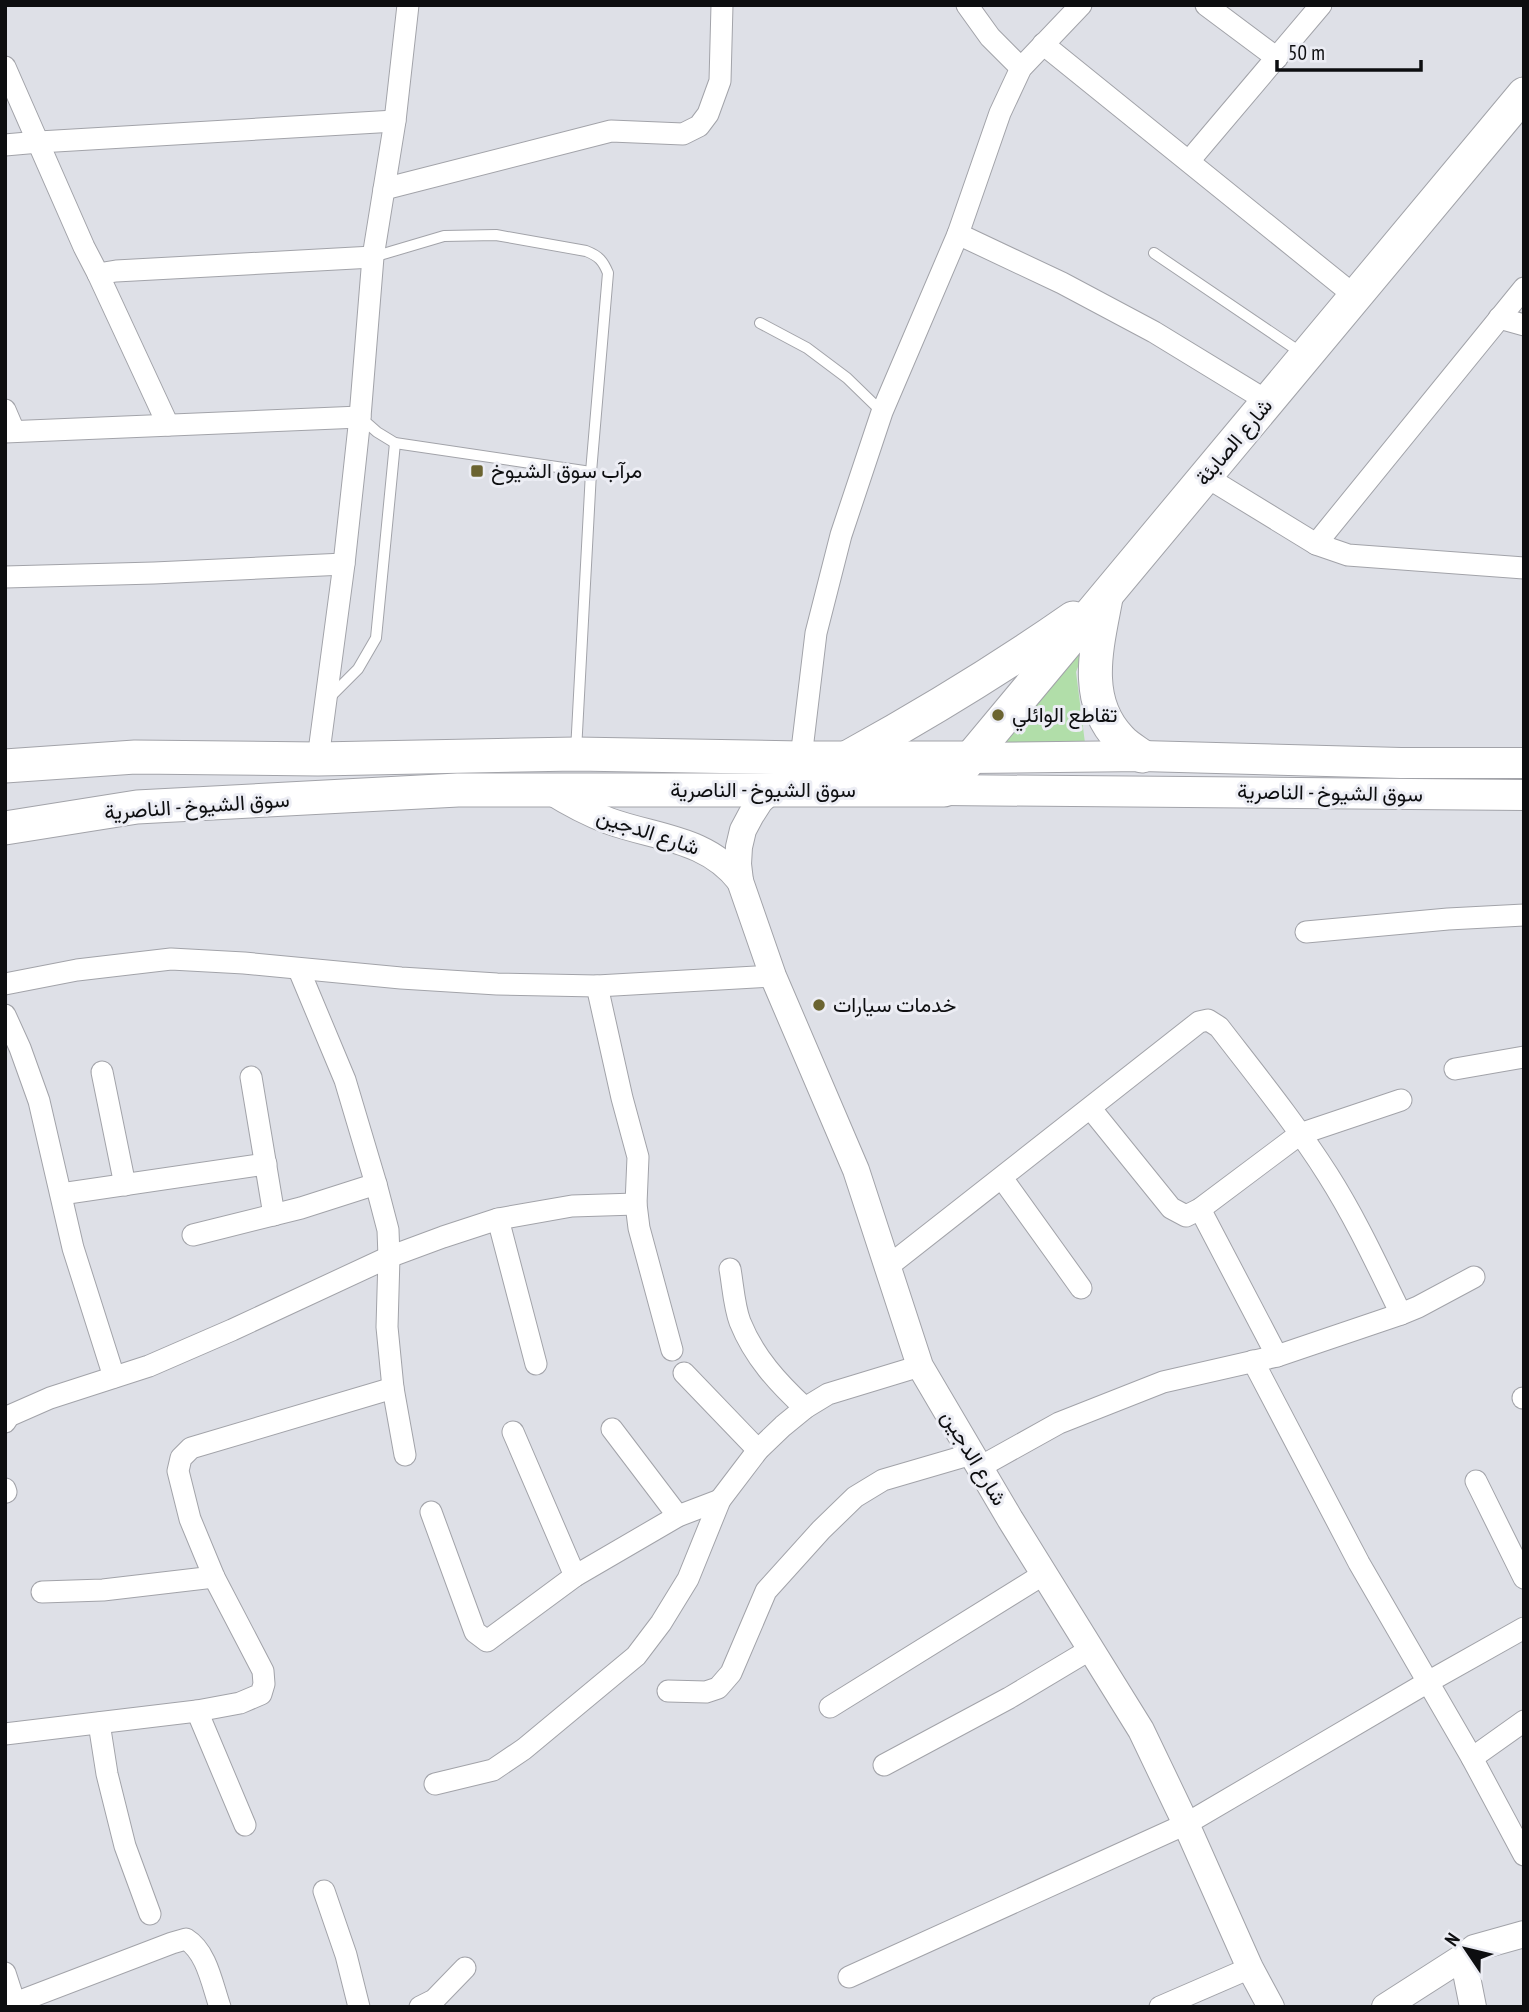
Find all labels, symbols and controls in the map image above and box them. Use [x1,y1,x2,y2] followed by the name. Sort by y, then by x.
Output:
[1277,28,1420,72] scale bar
[1288,39,1325,66] text: 50 m
[1189,392,1279,492] street label: شارع الصابئة
[491,457,642,485] place label: مرآب سوق الشيوخ
[469,463,485,479] marker: مرآب سوق الشيوخ
[1012,701,1118,732] place label: تقاطع الوائلي
[990,707,1006,723] marker: تقاطع الوائلي
[670,776,856,804] street label: سوق الشيوخ - الناصرية
[1237,777,1423,809] street label: سوق الشيوخ - الناصرية
[103,786,291,826] street label: سوق الشيوخ - الناصرية
[593,802,703,862] street label: شارع الدجين
[833,991,956,1018] place label: خدمات سيارات
[811,997,827,1013] marker: خدمات سيارات
[935,1405,1013,1511] street label: شارع الدجين
[1431,1914,1501,1984] north arrow
[1439,1928,1465,1950] text: N

